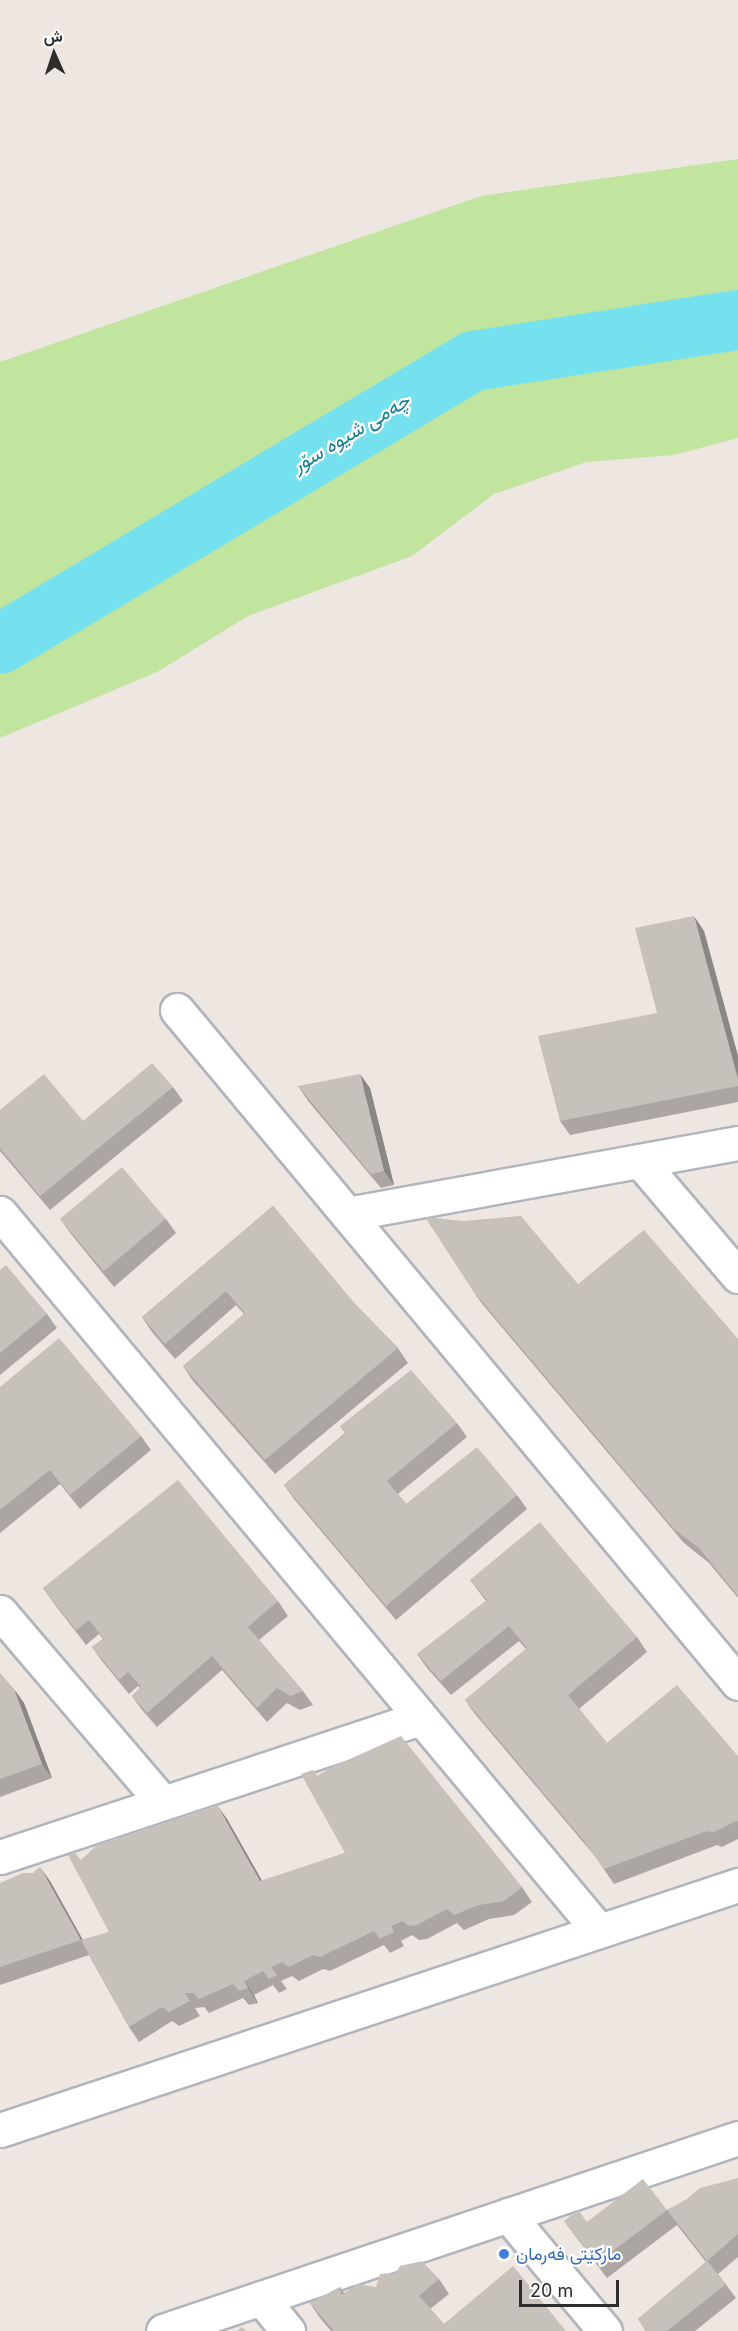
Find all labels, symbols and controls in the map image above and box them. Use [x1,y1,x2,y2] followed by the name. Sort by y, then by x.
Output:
[24,24,84,84] north arrow
[43,26,63,47] text: ش
[288,388,414,478] water label: چەمی شیوە سۆر
[516,2243,621,2265] place label: مارکێتی فەرمان
[497,2247,511,2261] marker: مارکێتی فەرمان
[522,2268,622,2306] scale bar
[530,2280,573,2301] text: 20 m

